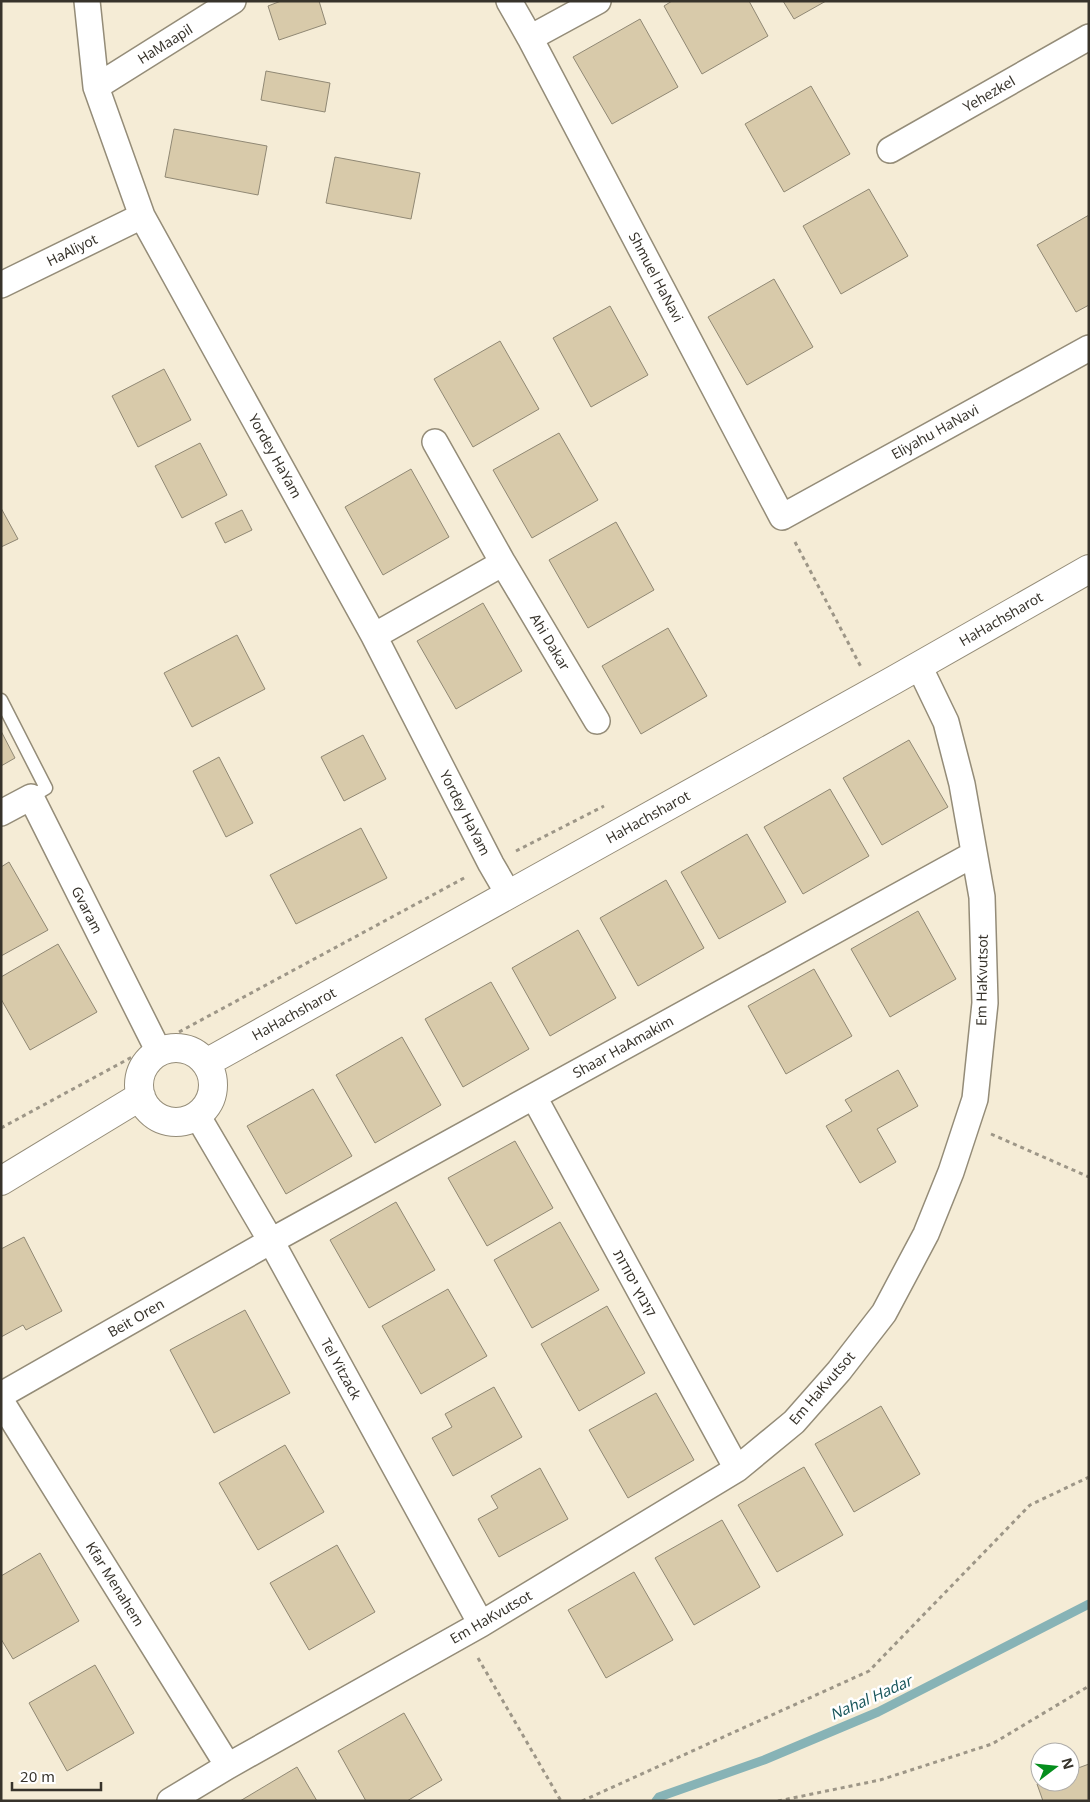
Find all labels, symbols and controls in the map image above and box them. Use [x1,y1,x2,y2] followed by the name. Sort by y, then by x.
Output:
[134,19,196,68] street label: HaMaapil
[959,71,1018,116] street label: Yehezkel
[625,228,688,325] street label: Shmuel HaNavi
[43,229,100,270] street label: HaAliyot
[888,400,982,463] street label: Eliyahu HaNavi
[244,410,306,501] street label: Yordey HaYam
[956,587,1046,650] street label: HaHachsharot
[526,610,575,674] street label: Ahi Dakar
[436,767,495,859] street label: Yordey HaYam
[602,786,693,848] street label: HaHachsharot
[67,883,107,937] street label: Gvaram
[971,934,992,1026] street label: Em HaKvutsot
[248,983,339,1045] street label: HaHachsharot
[569,1011,676,1082] street label: Shaar HaAmakim
[609,1246,662,1320] street label: קיבוץ יסודות
[104,1294,167,1341] street label: Beit Oren
[317,1335,366,1403] street label: Tel Yitzack
[784,1347,859,1428] street label: Em HaKvutsot
[82,1538,149,1630] street label: Kfar Menahem
[446,1585,535,1648] street label: Em HaKvutsot
[827,1669,916,1724] water label: Nahal Hadar
[1030,1742,1080,1792] north arrow
[1057,1755,1079,1771] text: N
[12,1760,101,1792] scale bar
[20,1766,55,1786] text: 20 m

